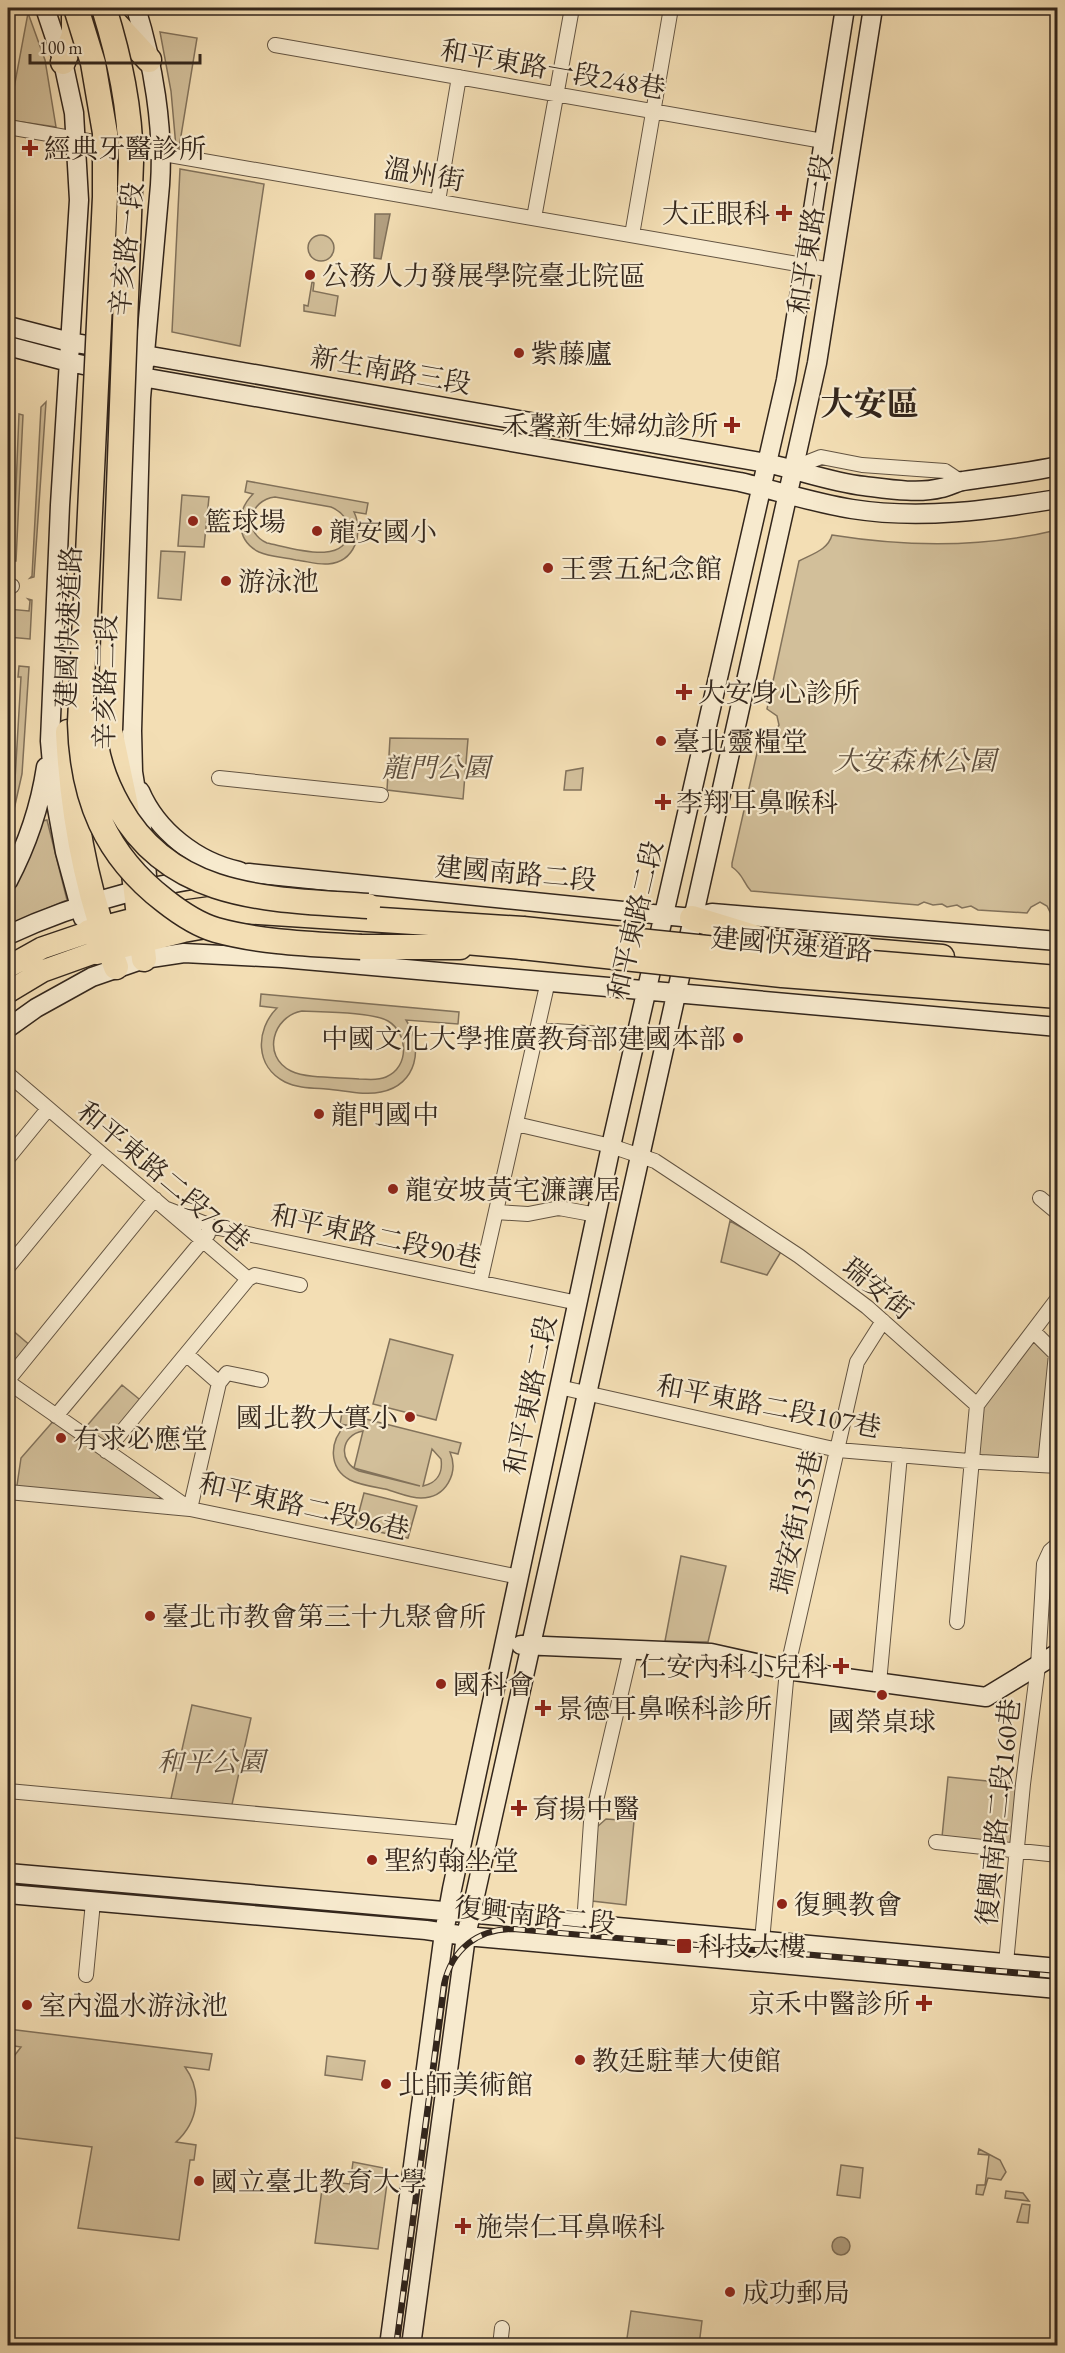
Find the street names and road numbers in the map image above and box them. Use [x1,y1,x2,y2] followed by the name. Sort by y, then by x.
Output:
[438,32,668,106] street label: 和平東路一段248巷
[381,150,467,198] street label: 溫州街
[780,151,840,317] street label: 和平東路一段
[102,180,150,318] street label: 辛亥路一段
[308,339,474,401] street label: 新生南路三段
[48,545,88,709] street label: 建國快速道路
[86,614,124,750] street label: 辛亥路二段
[600,837,670,1003] street label: 和平東路二段
[434,849,598,897] street label: 建國南路二段
[710,920,874,968] street label: 建國快速道路
[70,1094,258,1258] street label: 和平東路二段76巷
[267,1197,485,1275] street label: 和平東路二段90巷
[836,1249,920,1327] street label: 瑞安街
[496,1312,564,1478] street label: 和平東路二段
[654,1367,884,1445] street label: 和平東路二段107巷
[762,1447,830,1597] street label: 瑞安街135巷
[195,1465,413,1547] street label: 和平東路二段96巷
[969,1697,1027,1927] street label: 復興南路二段160巷
[453,1889,617,1941] street label: 復興南路二段

